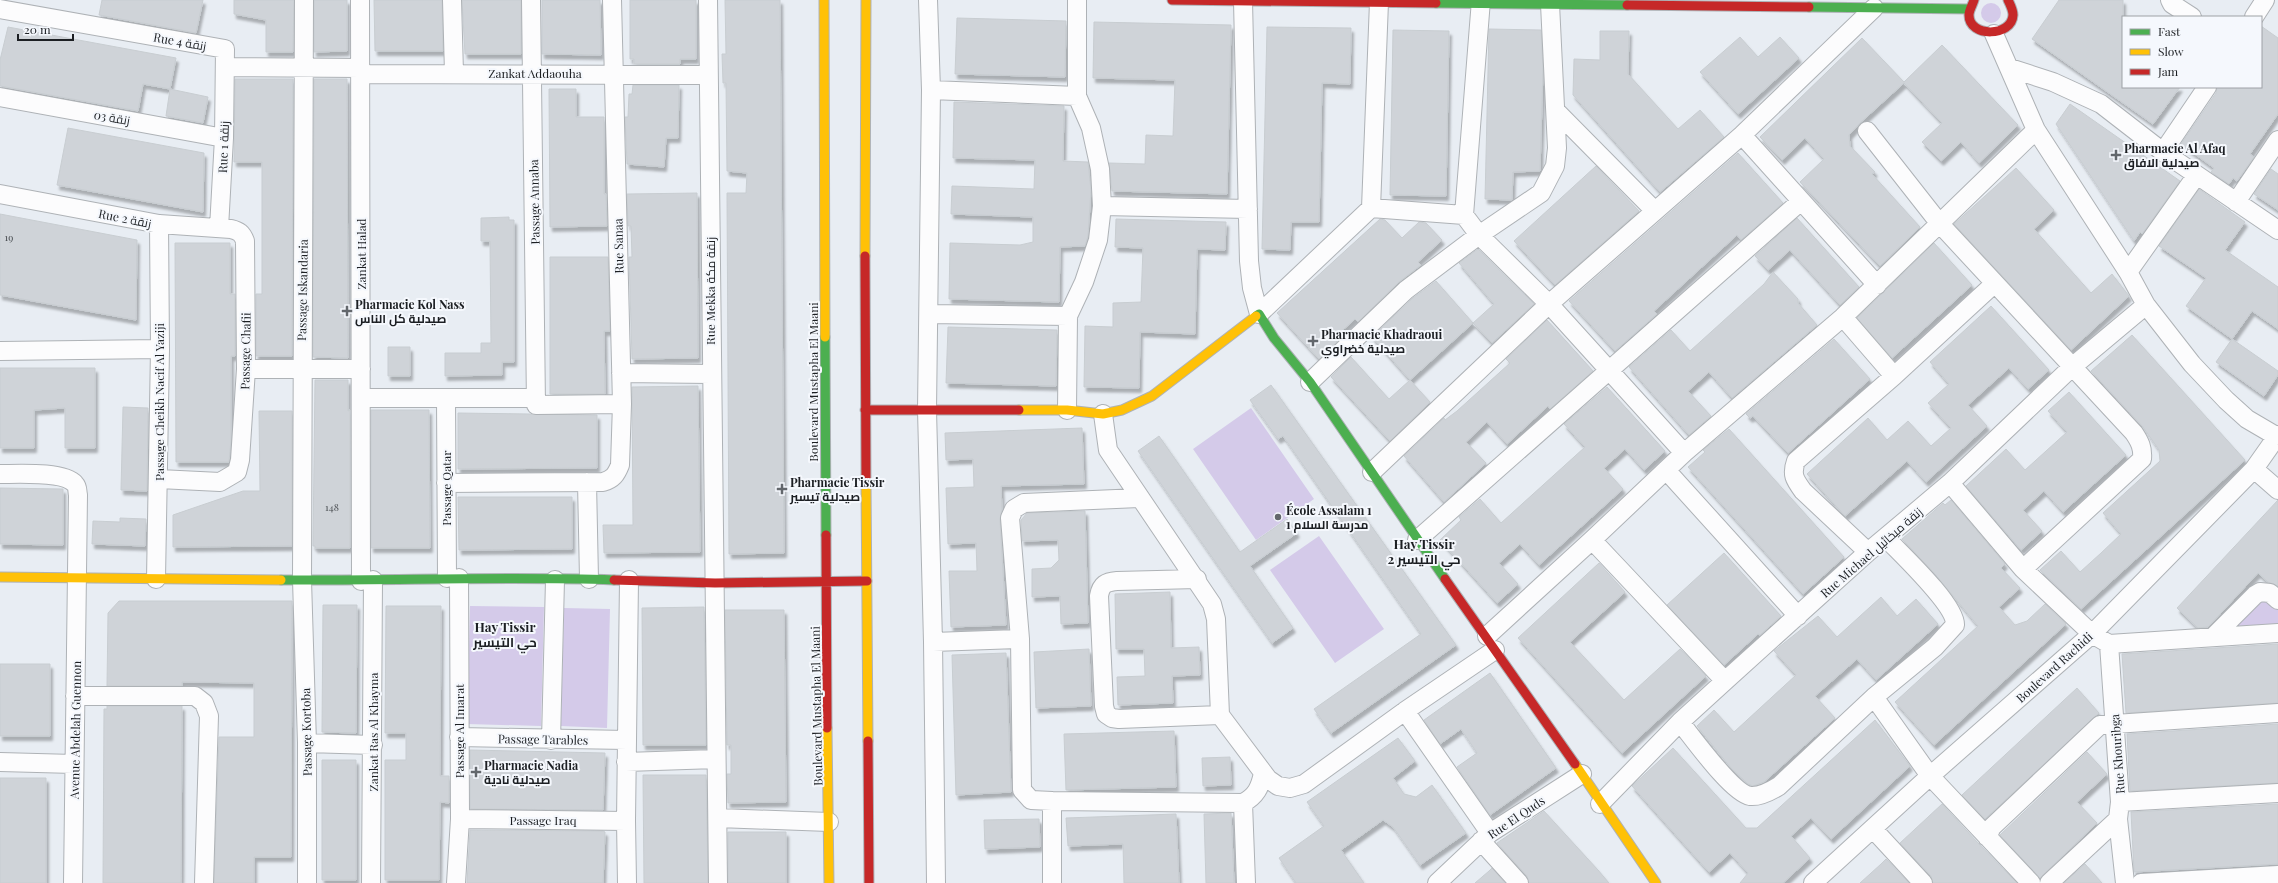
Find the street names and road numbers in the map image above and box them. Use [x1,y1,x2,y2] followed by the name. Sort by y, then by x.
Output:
[152,28,208,54] street label: Rue 4 زنقة
[488,65,582,81] street label: Zankat Addaouha
[93,106,131,128] street label: زنقة 03
[214,121,232,173] street label: Rue 1 زنقة
[525,159,543,245] street label: Passage Annaba
[97,205,153,231] street label: Rue 2 زنقة
[353,218,369,290] street label: Zankat Halad
[610,218,626,274] street label: Rue Sanaa
[702,237,718,345] street label: Rue Mekka زنقة مكة
[293,239,311,341] street label: Passage Iskandaria
[805,302,821,462] street label: Boulevard Mustapha El Maani
[236,312,254,390] street label: Passage Chafii
[151,323,167,481] street label: Passage Cheikh Nacif Al Yaziji
[438,450,454,526] street label: Passage Qatar
[1817,503,1925,601] street label: Rue Michael زنقة ميخائيل
[807,626,825,786] street label: Boulevard Mustapha El Maani
[2012,628,2096,706] street label: Boulevard Rachidi
[66,661,84,800] street label: Avenue Abdelah Guennon
[365,673,381,791] street label: Zankat Ras Al Khayma
[451,683,467,778] street label: Passage Al Imarat
[297,688,315,776] street label: Passage Kortoba
[2106,713,2128,794] street label: Rue Khouribga
[498,730,588,748] street label: Passage Tarables
[1484,792,1548,842] street label: Rue El Quds
[509,812,577,828] street label: Passage Iraq

